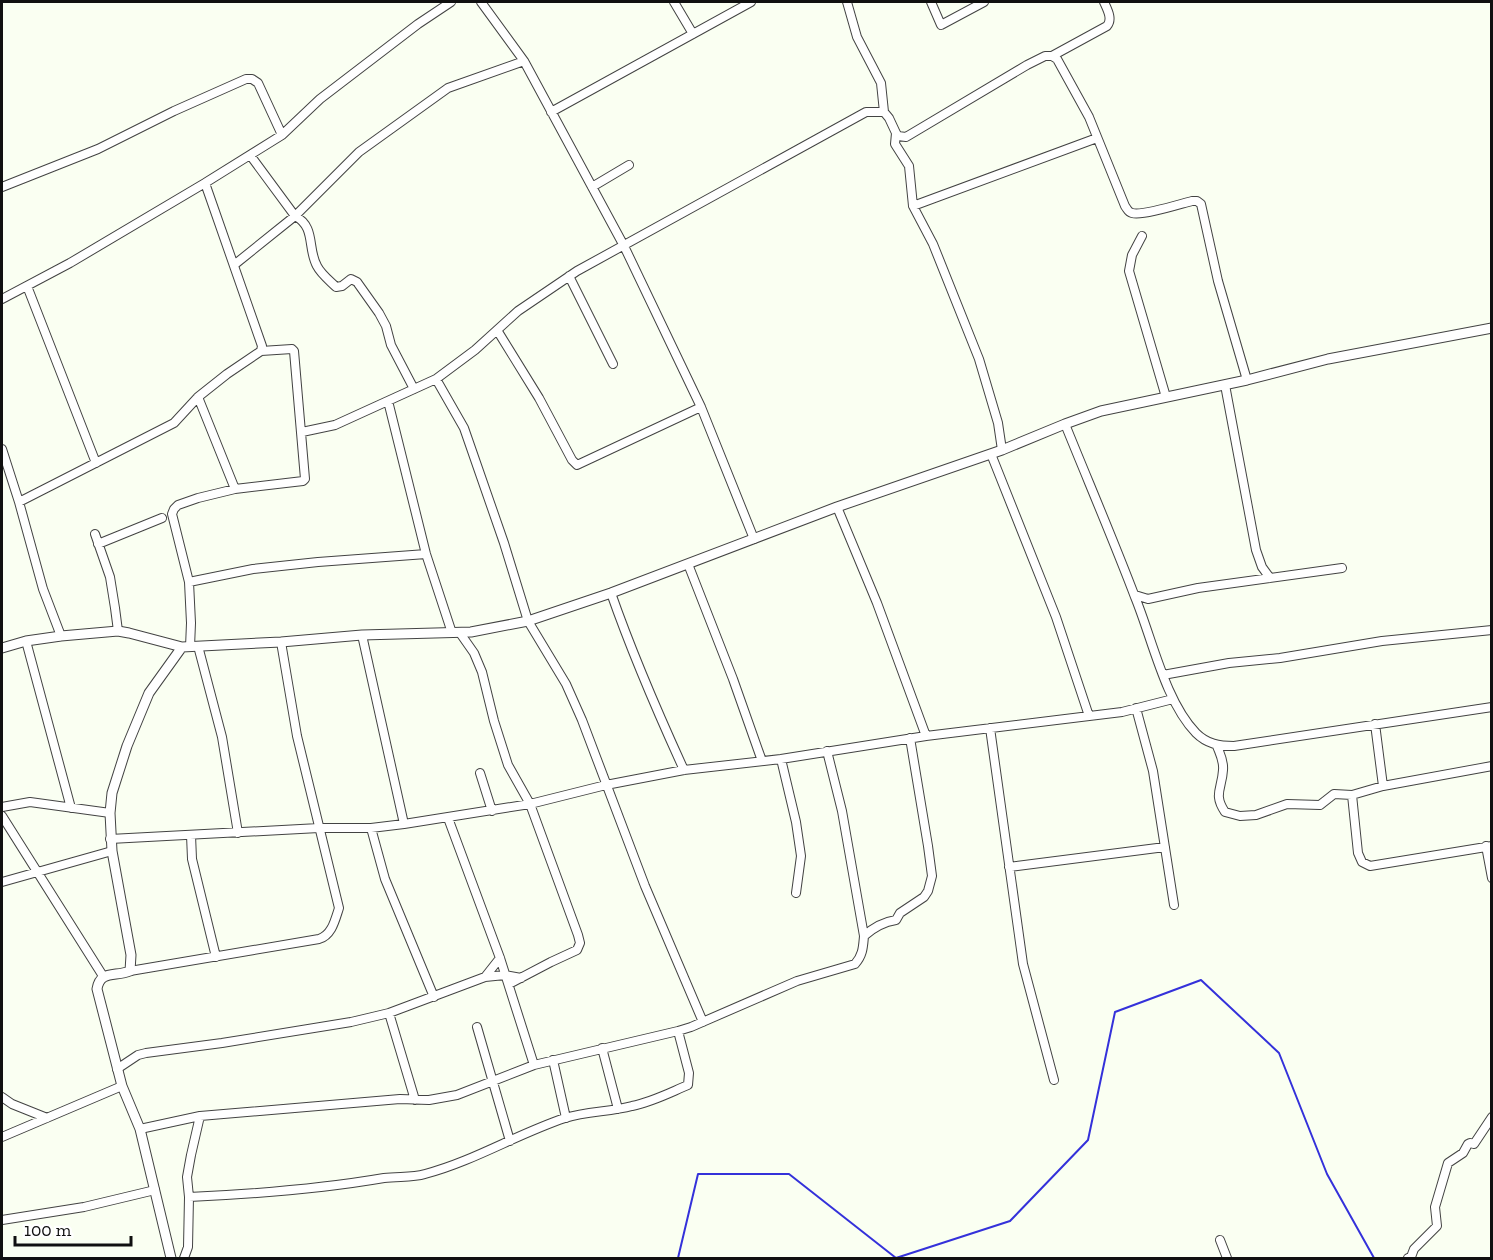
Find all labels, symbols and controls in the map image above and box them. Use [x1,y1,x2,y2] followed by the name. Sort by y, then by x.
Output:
[15,1209,130,1247] scale bar
[24,1219,72,1241] text: 100 m

